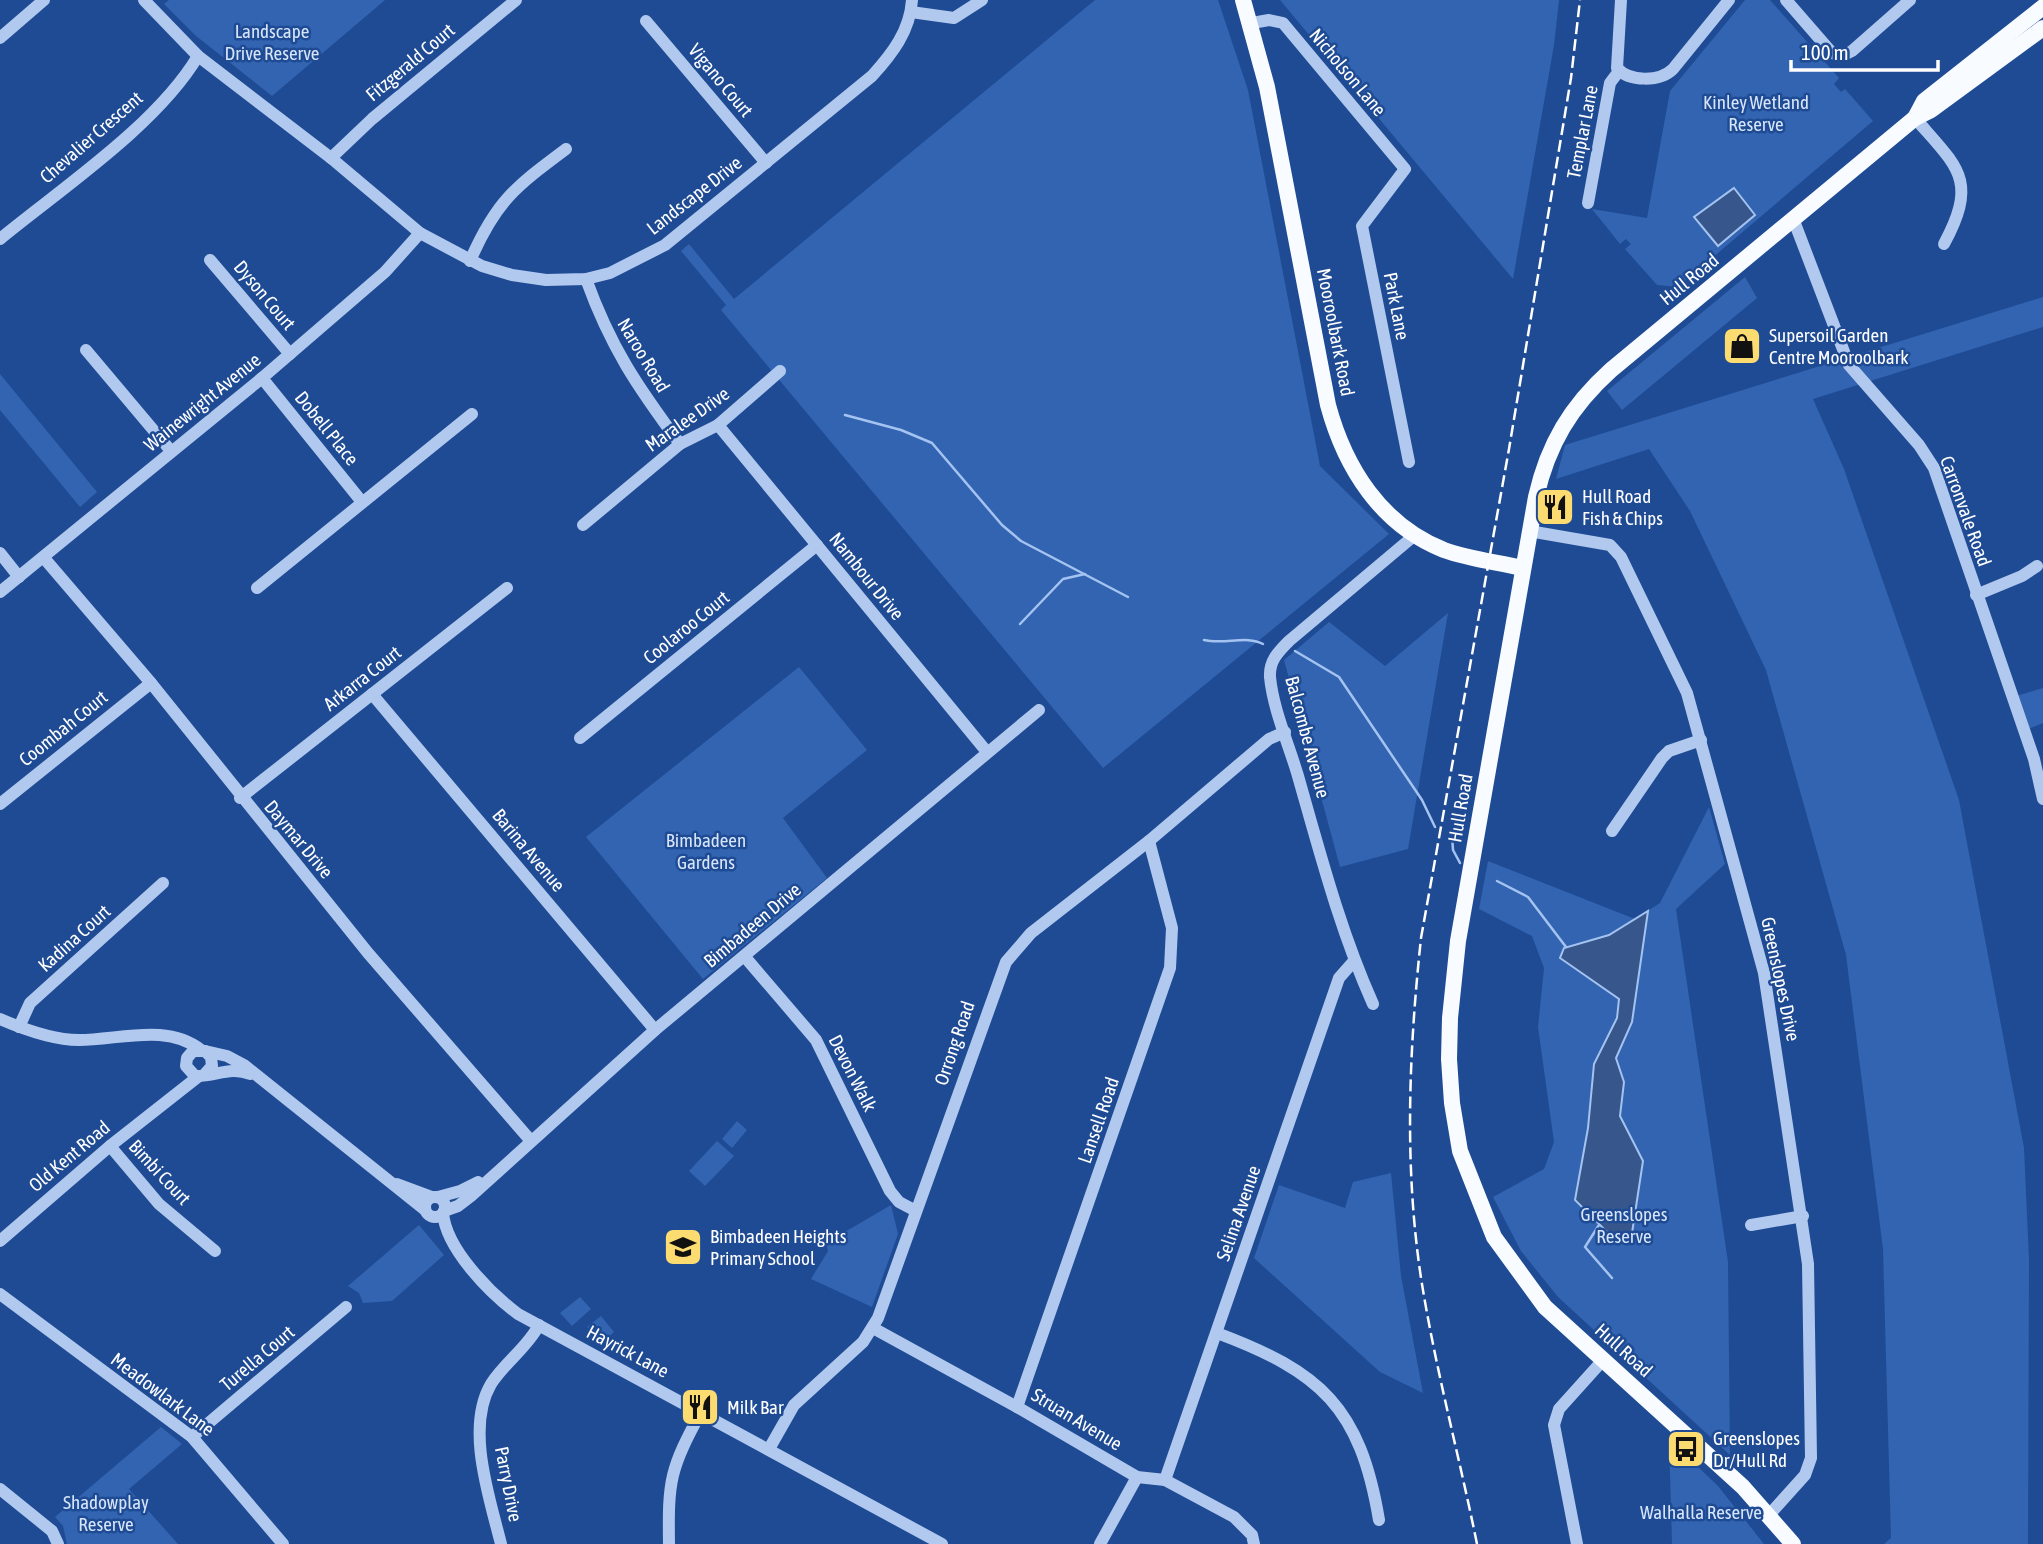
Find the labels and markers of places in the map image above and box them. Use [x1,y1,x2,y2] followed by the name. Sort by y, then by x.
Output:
[1769,324,1909,368] place label: Supersoil Garden Centre Mooroolbark
[1721,325,1763,367] shop icon: Supersoil Garden Centre Mooroolbark
[1582,485,1663,529] place label: Hull Road Fish & Chips
[1534,486,1576,528] restaurant icon: Hull Road Fish & Chips
[710,1225,847,1269] place label: Bimbadeen Heights Primary School
[662,1226,704,1268] school or university icon: Bimbadeen Heights Primary School
[679,1386,721,1428] restaurant icon: Milk Bar
[727,1396,784,1418] place label: Milk Bar
[1713,1427,1800,1471] place label: Greenslopes Dr/Hull Rd
[1665,1428,1707,1470] bus stop icon: Greenslopes Dr/Hull Rd

